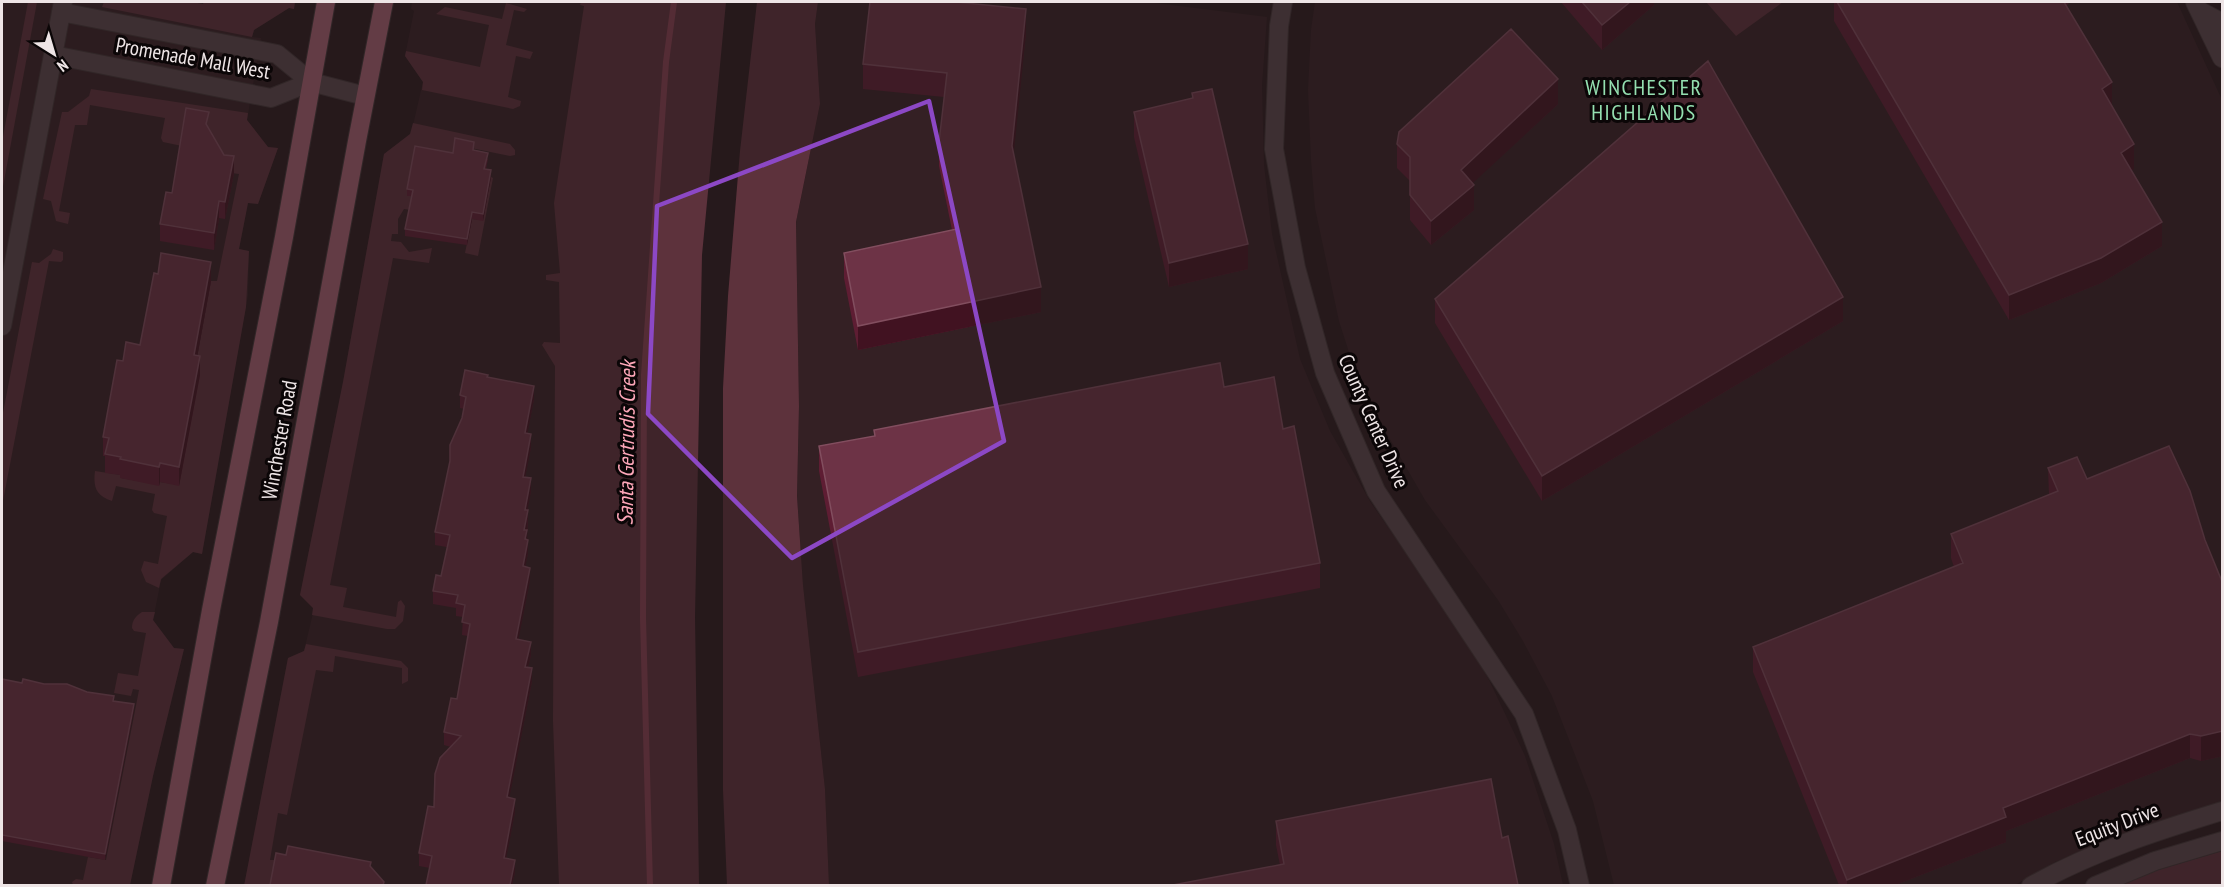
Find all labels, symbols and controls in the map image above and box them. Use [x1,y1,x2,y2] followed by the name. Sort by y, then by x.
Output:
[24,24,84,84] north arrow
[114,31,273,85] street label: Promenade Mall West
[54,55,72,77] text: N
[1585,73,1703,126] district label: WINCHESTER HIGHLANDS
[1333,350,1415,492] street label: County Center Drive
[611,358,641,525] water label: Santa Gertrudis Creek
[255,378,303,502] street label: Winchester Road
[2071,796,2163,852] street label: Equity Drive

